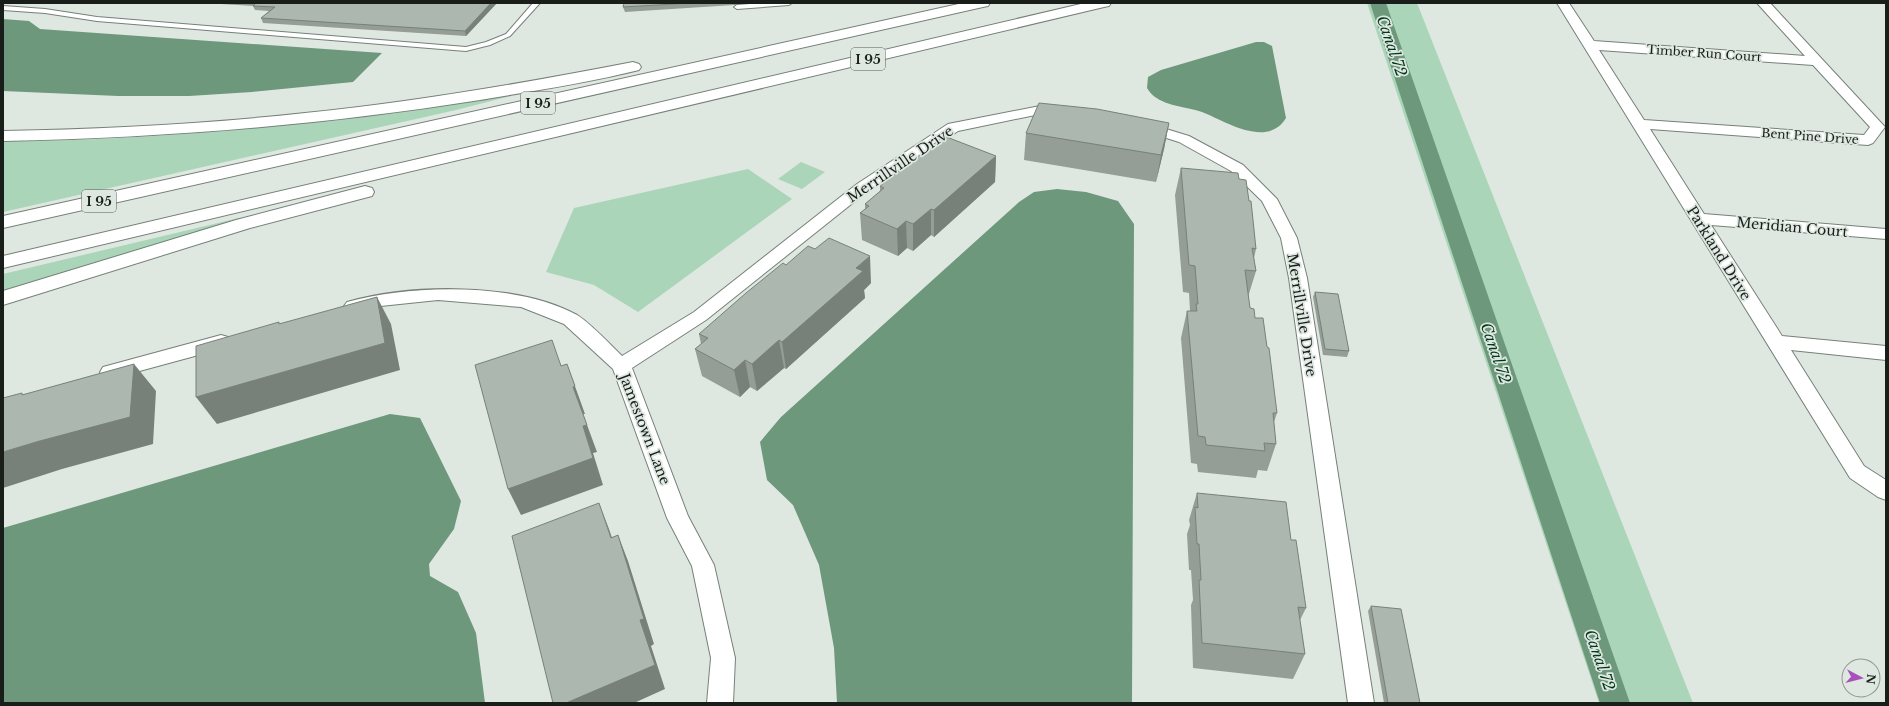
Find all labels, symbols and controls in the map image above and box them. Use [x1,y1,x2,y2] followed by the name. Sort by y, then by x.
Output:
[1373,13,1411,79] water label: Canal 72
[1646,42,1762,65] street label: Timber Run Court
[851,48,885,70] road number: I 95
[521,92,555,114] road number: I 95
[843,122,957,206] street label: Merrillville Drive
[1761,125,1859,147] street label: Bent Pine Drive
[82,190,116,212] road number: I 95
[1683,202,1755,304] street label: Parkland Drive
[1736,213,1849,241] street label: Meridian Court
[1283,252,1321,378] street label: Merrillville Drive
[1477,320,1515,386] water label: Canal 72
[615,369,674,487] street label: Jamestown Lane
[1581,627,1619,693] water label: Canal 72
[1841,658,1881,698] north arrow
[1863,673,1879,686] text: N

